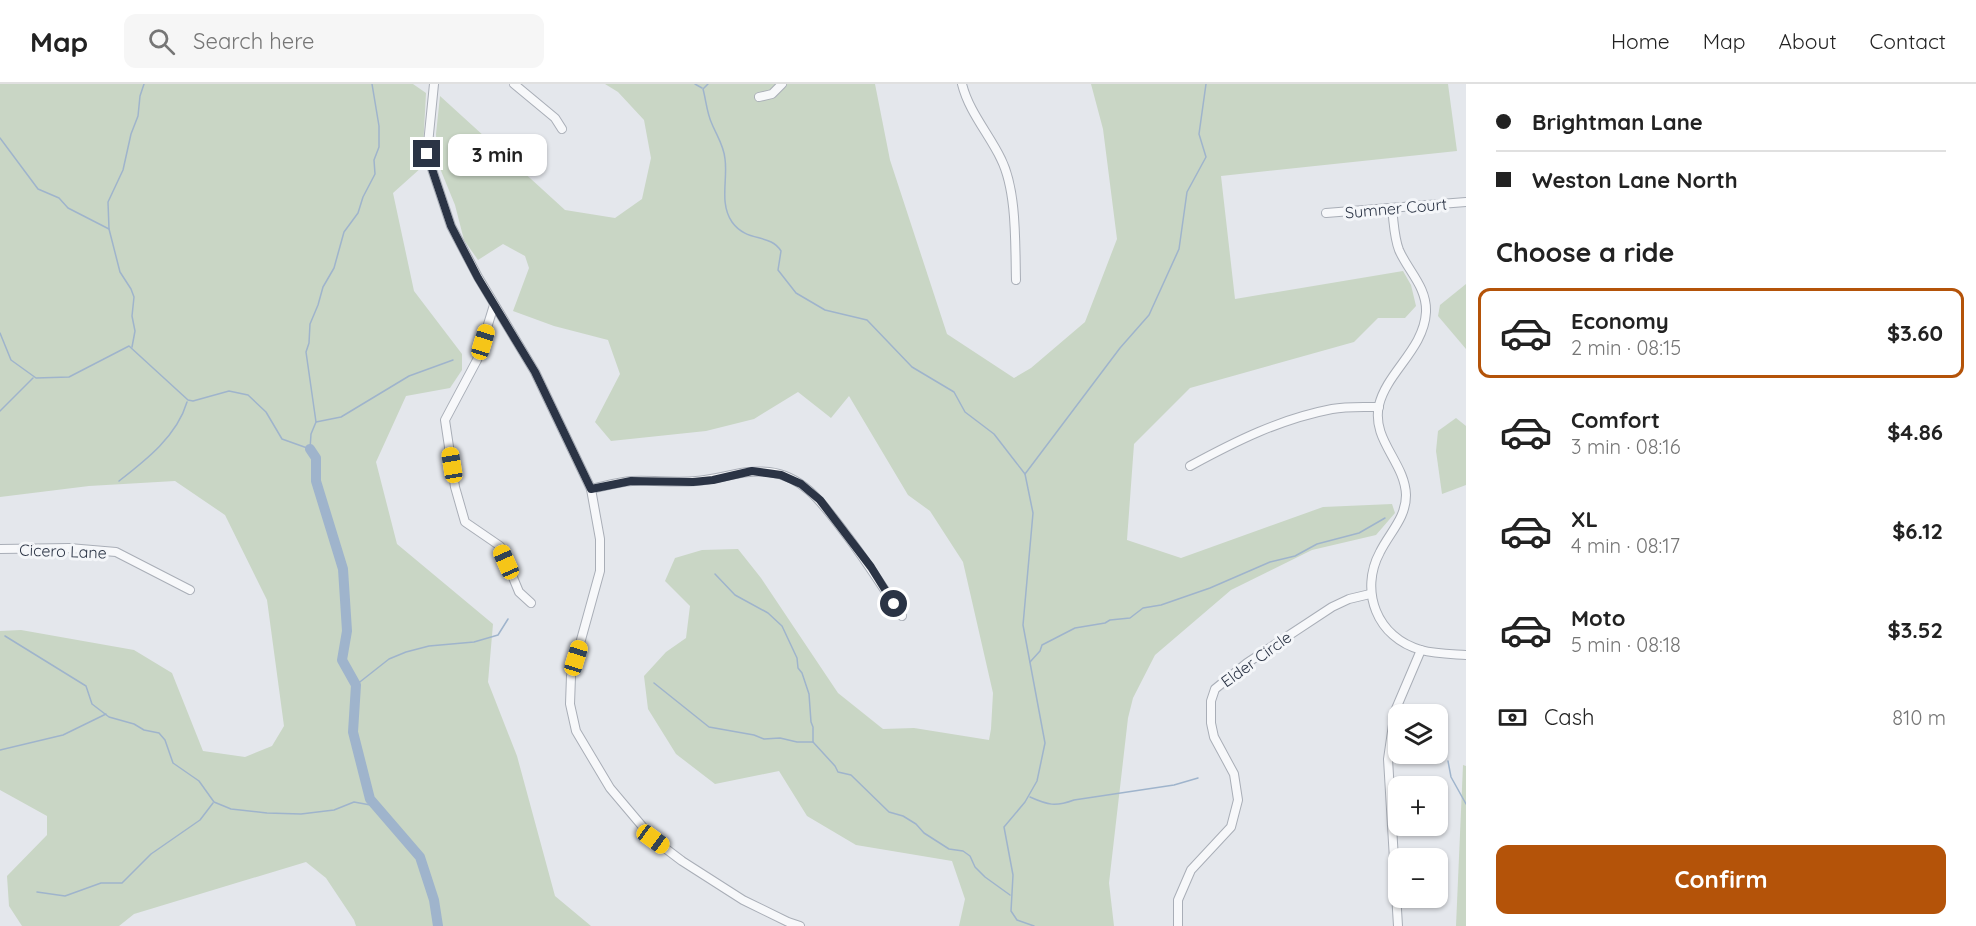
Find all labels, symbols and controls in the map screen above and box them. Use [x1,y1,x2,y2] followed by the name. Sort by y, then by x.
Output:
[124,14,544,68] search box
[30,24,88,59] text: Map
[145,25,178,58] icon: search
[193,27,315,55] text: Search here
[1611,28,1670,54] text: Home
[1703,28,1746,54] text: Map
[1779,28,1837,54] text: About
[1870,28,1946,54] text: Contact
[1532,108,1703,136] text: Brightman Lane
[448,133,547,175] callout: 3 min
[413,140,440,167] route end
[472,142,523,167] text: 3 min
[1532,166,1738,194] text: Weston Lane North
[1344,194,1448,222] street label: Sumner Court
[1496,235,1674,269] text: Choose a ride
[1499,306,1553,360] icon: car
[1571,307,1669,335] text: Economy
[1887,319,1943,347] text: $3.60
[469,322,497,362] car
[1571,335,1681,360] text: 2 min · 08:15
[1499,405,1553,459] icon: car
[1571,406,1660,434] text: Comfort
[1887,418,1943,446] text: $4.86
[1571,434,1680,459] text: 3 min · 08:16
[440,446,464,484] car
[1499,504,1553,558] icon: car
[1571,505,1598,533] text: XL
[1892,517,1943,545] text: $6.12
[1571,533,1680,558] text: 4 min · 08:17
[19,539,107,563] street label: Cicero Lane
[490,542,522,582] car
[880,590,907,617] route start
[1499,603,1553,657] icon: car
[1571,604,1625,632] text: Moto
[1887,616,1943,644] text: $3.52
[1217,627,1295,691] street label: Elder Circle
[1571,632,1681,657] text: 5 min · 08:18
[562,638,590,678] car
[1496,701,1529,734] icon: cash
[1544,703,1595,731] text: Cash
[1388,704,1448,908] map controls
[1388,704,1448,764] button: layers
[1892,705,1946,730] text: 810 m
[1388,776,1448,836] button: +
[633,821,673,857] car
[1496,845,1946,914] button: Confirm
[1388,848,1448,908] button: −

